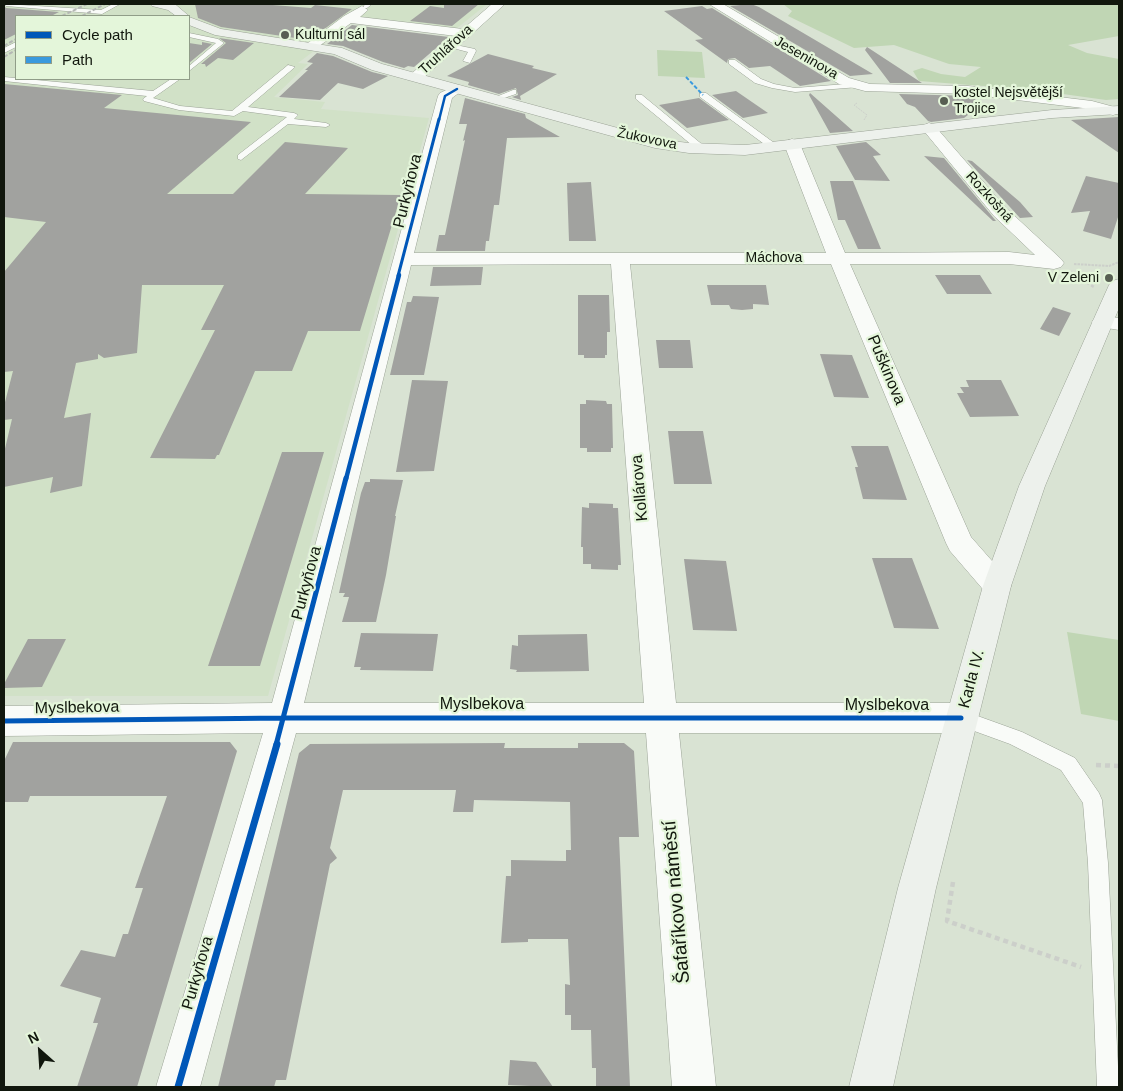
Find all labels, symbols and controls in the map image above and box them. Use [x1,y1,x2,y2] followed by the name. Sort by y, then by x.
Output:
[15,15,190,80] legend
[416,22,476,78] street label: Truhlářova
[62,26,133,43] text: Cycle path
[295,27,365,43] place label: Kulturní sál
[279,29,291,41] marker: Kulturní sál
[771,33,841,83] street label: Jeseninova
[62,51,93,68] text: Path
[954,85,1063,118] place label: kostel Nejsvětější Trojice
[938,95,950,107] marker: kostel Nejsvětější Trojice
[616,124,678,154] street label: Žukovova
[390,152,426,230] street label: Purkyňova
[962,168,1016,226] street label: Rozkošná
[746,250,802,266] street label: Máchova
[1048,270,1099,286] place label: V Zeleni
[1103,272,1115,284] marker: V Zeleni
[863,332,909,408] street label: Puškinova
[628,454,652,522] street label: Kollárova
[288,544,326,622] street label: Purkyňova
[955,648,989,710] street label: Karla IV.
[440,695,524,715] street label: Myslbekova
[845,696,929,716] street label: Myslbekova
[35,698,119,718] street label: Myslbekova
[659,819,695,985] street label: Šafaříkovo náměstí
[178,934,218,1012] street label: Purkyňova
[15,1026,65,1076] north arrow
[25,1028,41,1047] text: N

